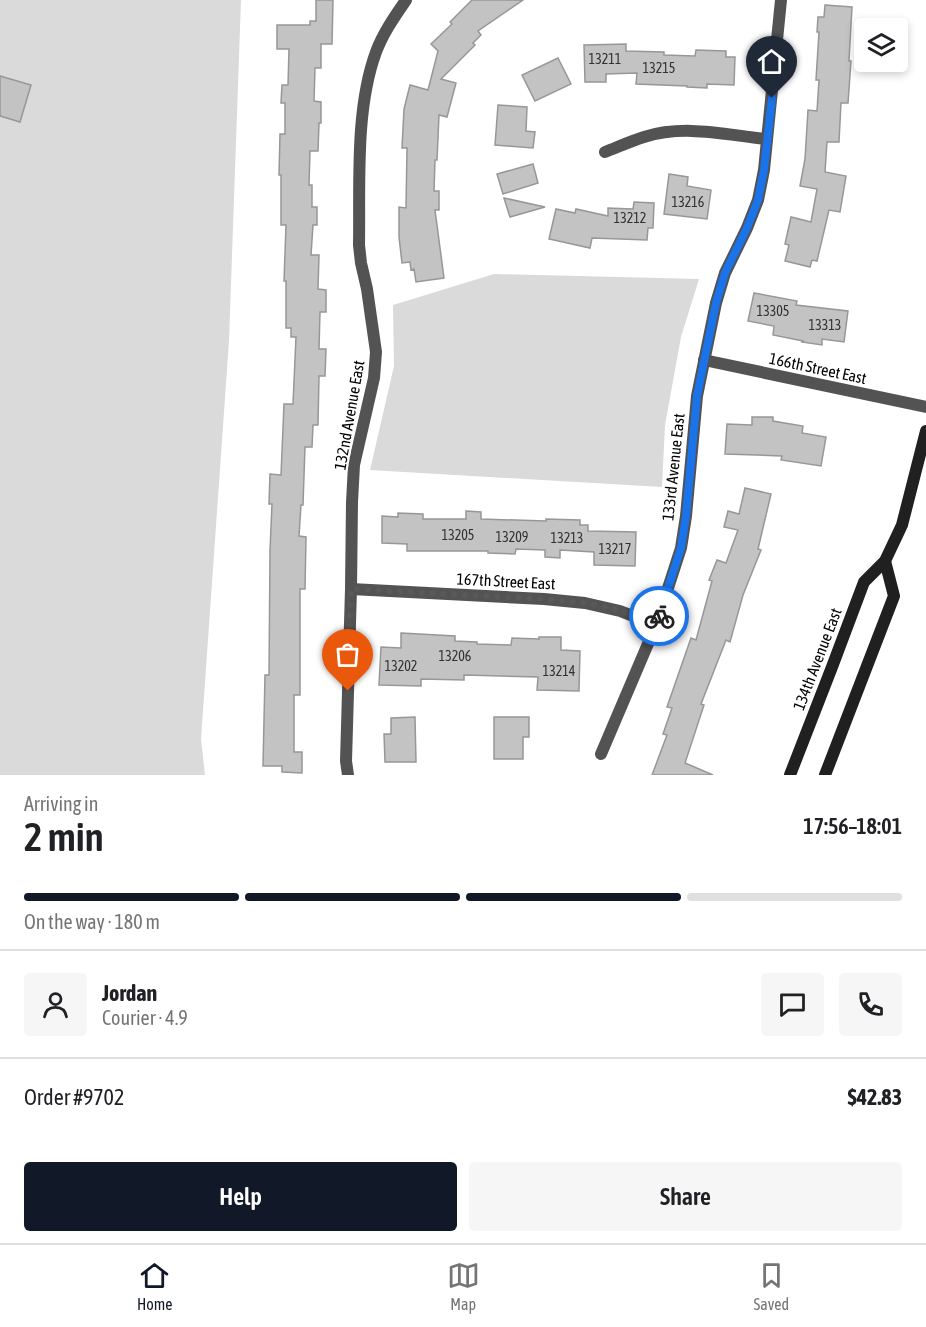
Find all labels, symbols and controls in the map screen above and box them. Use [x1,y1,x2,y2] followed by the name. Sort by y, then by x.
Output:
[854,18,908,72] map controls
[854,18,908,72] button: layers
[746,36,797,98] pin
[755,45,788,78] icon: home
[589,51,621,67] house number: 13211
[643,60,675,76] house number: 13215
[672,194,705,210] house number: 13216
[614,210,646,226] house number: 13212
[757,303,789,319] house number: 13305
[809,317,841,333] house number: 13313
[768,349,869,387] street label: 166th Street East
[330,358,368,471] street label: 132nd Avenue East
[658,412,688,522] street label: 133rd Avenue East
[442,527,474,543] house number: 13205
[496,529,528,545] house number: 13209
[551,530,583,546] house number: 13213
[599,541,631,557] house number: 13217
[456,569,556,593] street label: 167th Street East
[629,586,689,646] courier
[643,600,676,633] icon: bike
[789,605,845,713] street label: 134th Avenue East
[322,629,373,691] pin
[331,638,364,671] icon: bag
[439,648,472,664] house number: 13206
[385,658,417,674] house number: 13202
[543,663,576,679] house number: 13214
[24,792,98,815] text: Arriving in
[803,813,902,839] text: 17:56–18:01
[24,815,104,859] text: 2 min
[24,910,160,933] text: On the way · 180 m
[24,973,87,1036] button: person
[761,973,824,1036] button: chat
[839,973,902,1036] button: phone
[102,980,157,1006] text: Jordan
[102,1006,188,1029] text: Courier · 4.9
[24,1084,124,1110] text: Order #9702
[847,1084,902,1110] text: $42.83
[24,1162,457,1231] button: Help
[469,1162,902,1231] button: Share
[137,1259,173,1313] tab: Home
[447,1259,480,1313] tab: Map
[754,1259,789,1313] tab: Saved

